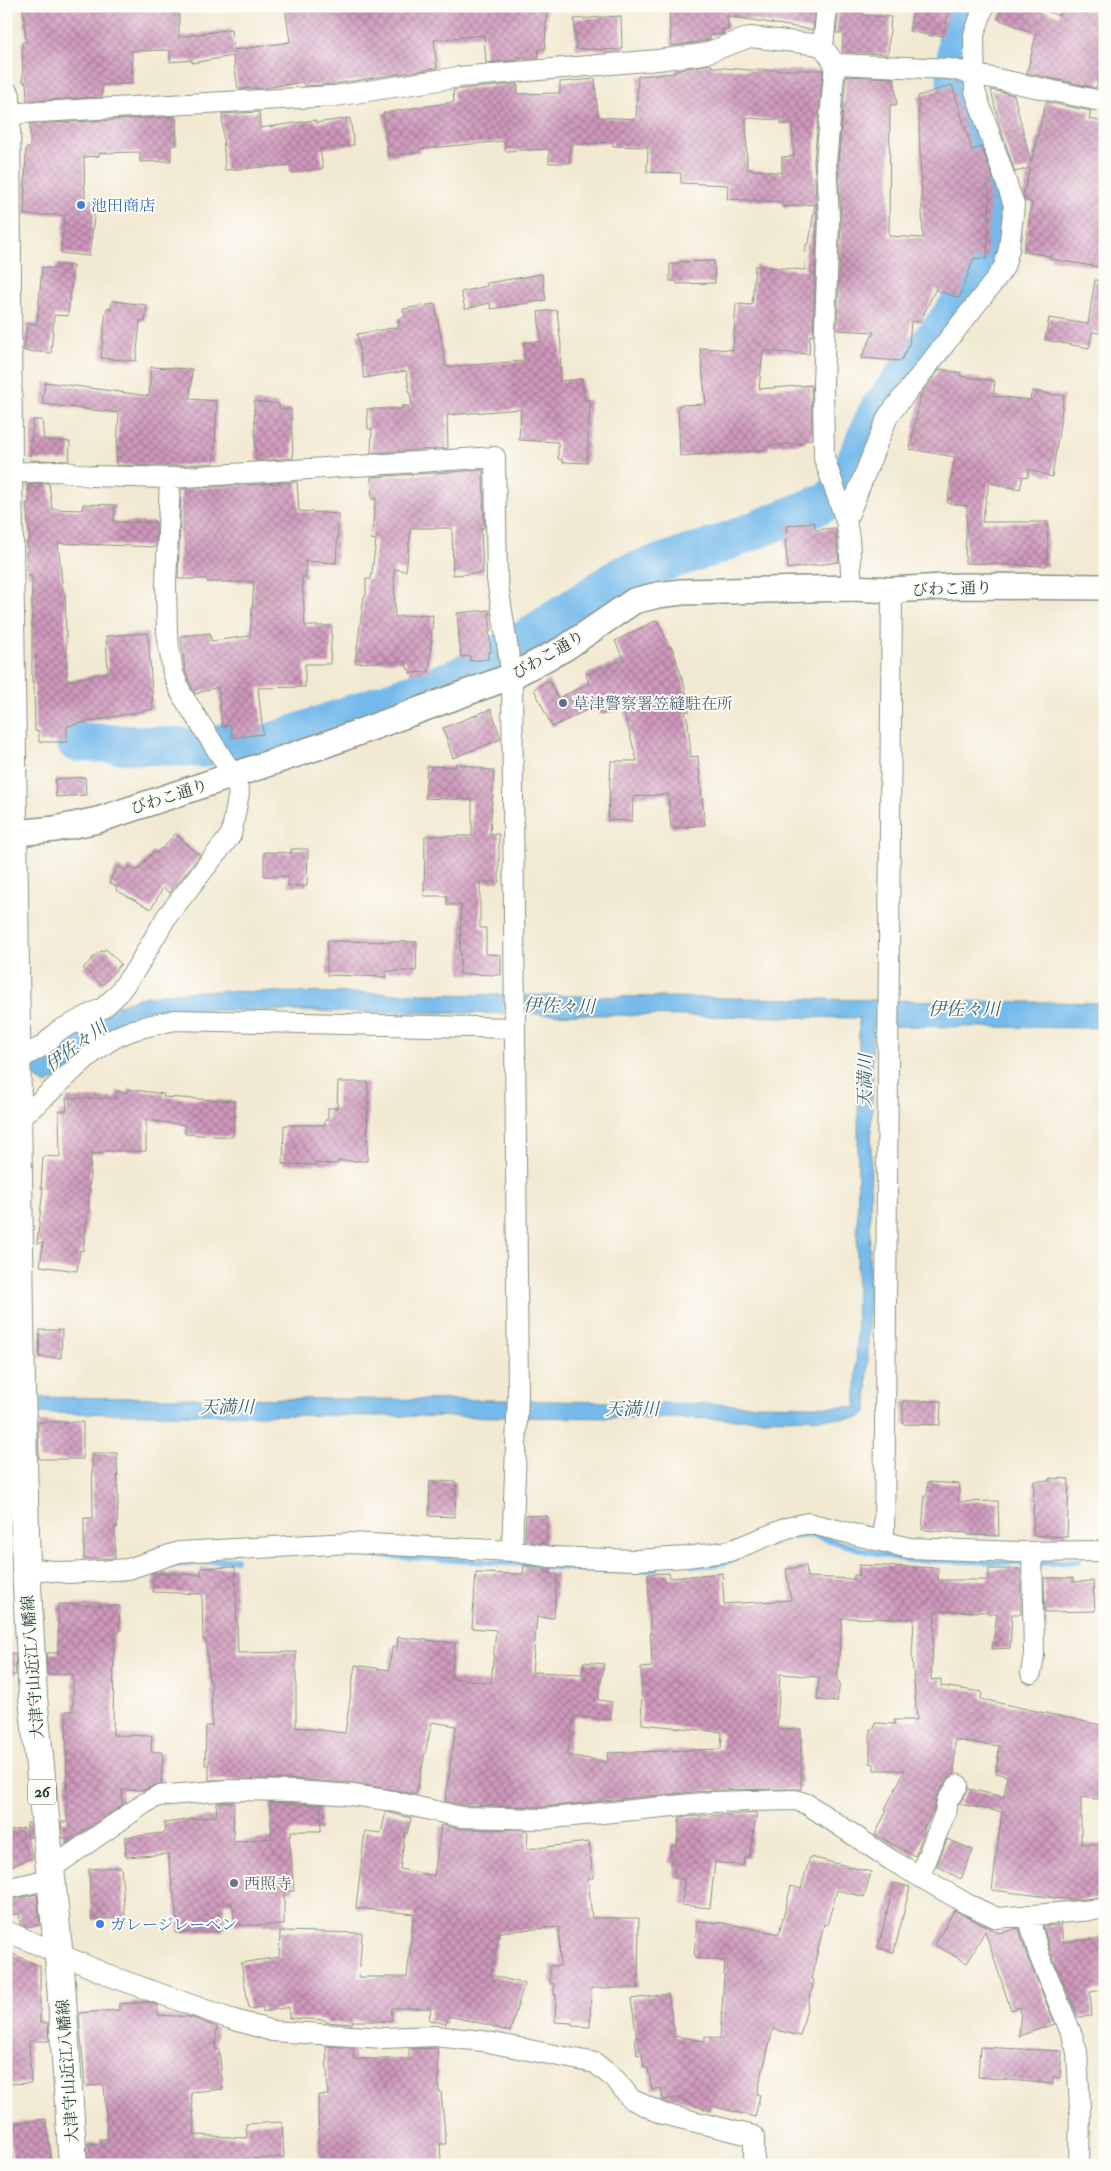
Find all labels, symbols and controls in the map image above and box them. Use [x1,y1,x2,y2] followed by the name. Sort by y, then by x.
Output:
[91,196,155,216] place label: 池田商店
[75,199,87,211] marker: 池田商店
[912,578,992,600] street label: びわこ通り
[509,626,588,684] street label: びわこ通り
[573,694,733,714] place label: 草津警察署笠縫駐在所
[557,697,569,709] marker: 草津警察署笠縫駐在所
[128,775,210,819] street label: びわこ通り
[523,994,597,1019] water label: 伊佐々川
[928,998,1002,1021] water label: 伊佐々川
[41,1014,114,1077] water label: 伊佐々川
[854,1052,878,1108] water label: 天満川
[200,1396,256,1419] water label: 天満川
[605,1398,661,1421] water label: 天満川
[18,1594,48,1739] street label: 大津守山近江八幡線
[28,1780,56,1804] road number: 26
[244,1874,292,1894] place label: 西照寺
[228,1877,240,1889] marker: 西照寺
[110,1915,237,1935] place label: ガレージレーベン
[94,1918,106,1930] marker: ガレージレーベン
[53,1998,83,2143] street label: 大津守山近江八幡線

